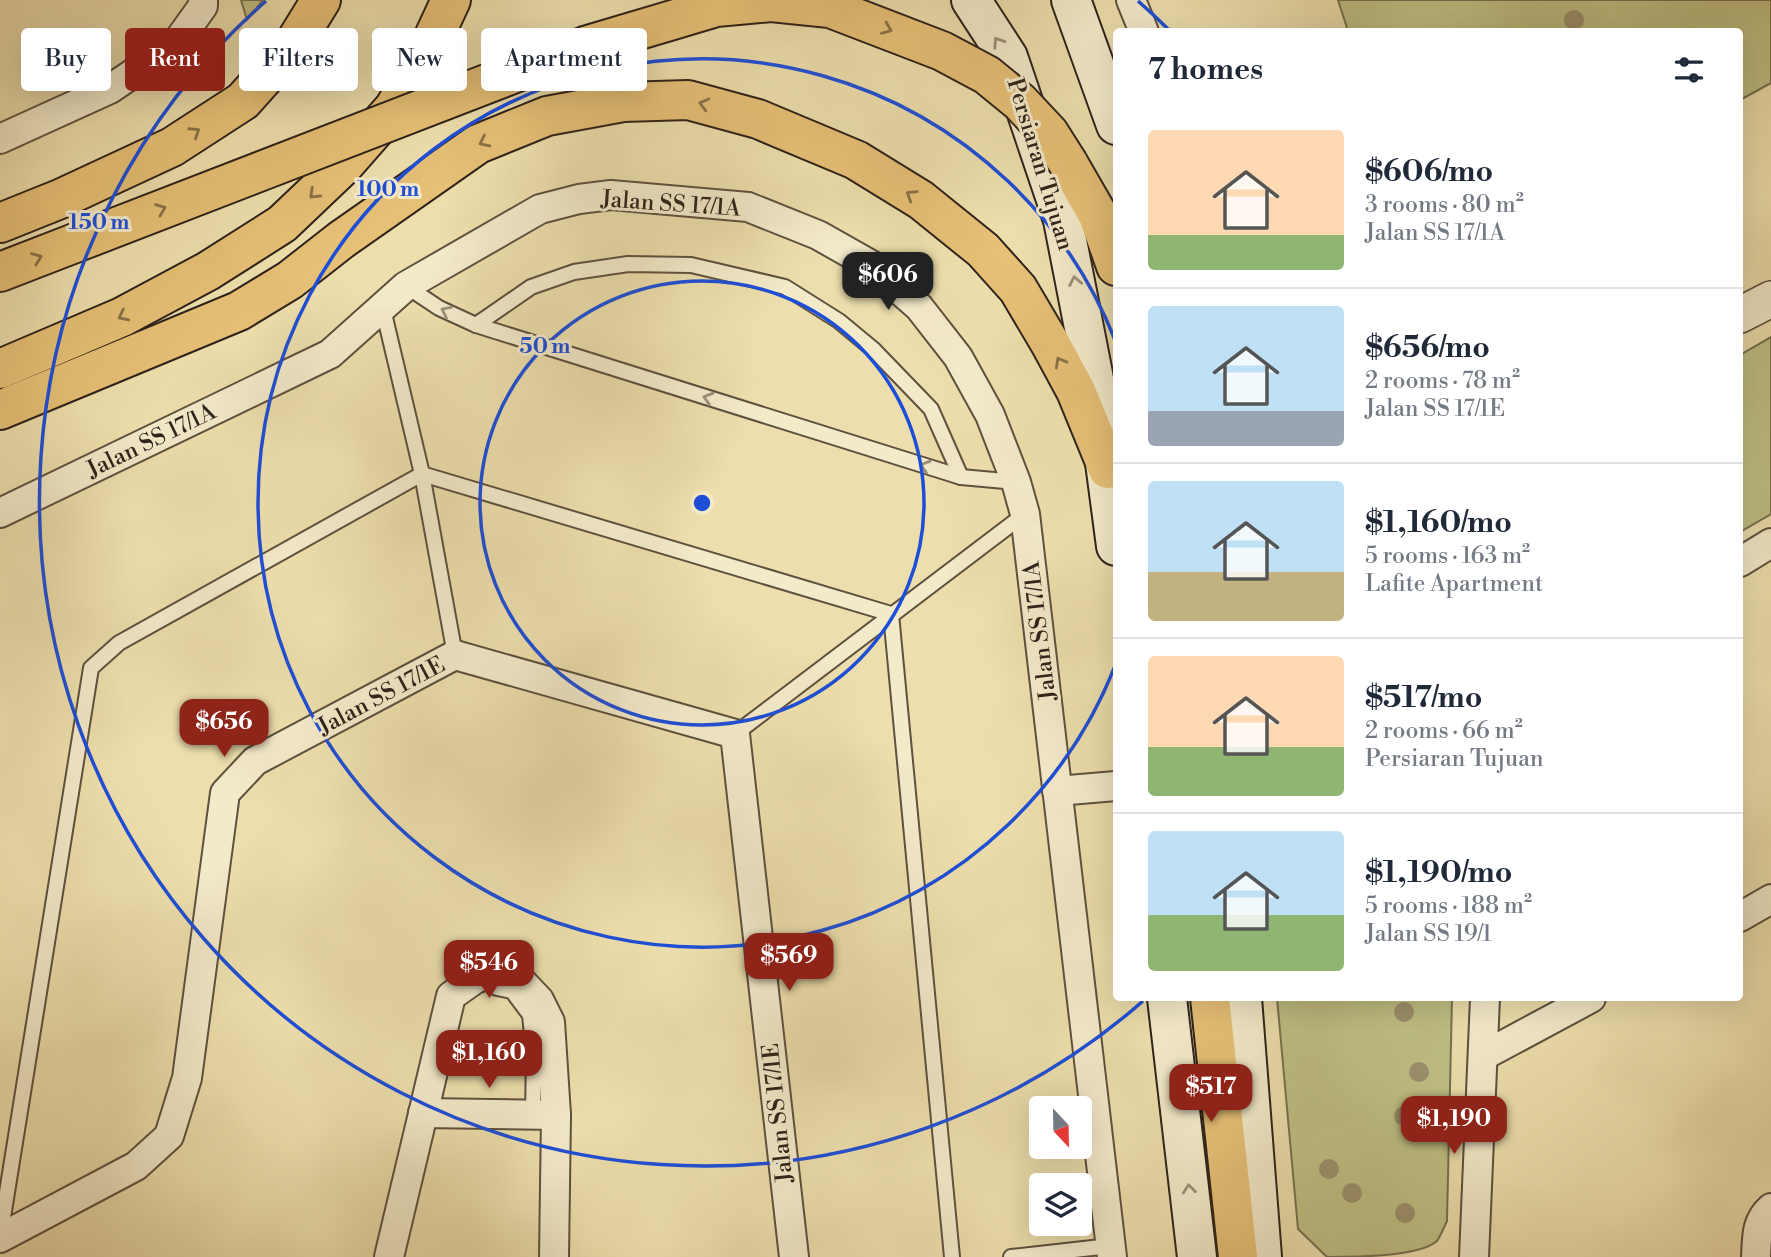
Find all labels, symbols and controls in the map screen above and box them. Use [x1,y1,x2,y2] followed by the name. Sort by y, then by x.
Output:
[880,20,892,34] one-way arrow
[21,28,111,91] chip: Buy
[125,28,225,91] chip: Rent
[239,28,358,91] chip: Filters
[372,28,467,91] chip: New
[481,28,647,91] chip: Apartment
[994,37,1007,50] one-way arrow
[1148,51,1263,89] text: 7 homes
[1670,51,1708,89] icon: filters
[1001,75,1080,254] street label: Persiaran Tujuan
[698,98,710,112] one-way arrow
[187,128,200,141] one-way arrow
[479,134,491,148] one-way arrow
[1365,153,1493,191] text: $606/mo
[1204,158,1288,242] icon: home
[357,177,419,203] text: 100 m
[309,185,322,198] one-way arrow
[599,185,743,223] street label: Jalan SS 17/1A
[906,190,919,203] one-way arrow
[1365,191,1524,219] text: 3 rooms · 80 m²
[154,204,166,218] one-way arrow
[69,210,129,236] text: 150 m
[1365,219,1505,247] text: Jalan SS 17/1A
[31,252,43,266] one-way arrow
[847,252,929,312] pin: $606
[858,261,918,289] text: $606
[1068,275,1083,287] one-way arrow
[441,306,453,320] one-way arrow
[118,307,130,321] one-way arrow
[1365,329,1490,367] text: $656/mo
[520,334,570,360] text: 50 m
[1204,334,1288,418] icon: home
[1055,357,1068,370] one-way arrow
[1365,367,1520,395] text: 2 rooms · 78 m²
[703,392,715,406] one-way arrow
[1365,395,1505,423] text: Jalan SS 17/1E
[81,397,222,485] street label: Jalan SS 17/1A
[920,460,932,475] one-way arrow
[690,491,714,515] centre of rings
[1365,504,1512,542] text: $1,160/mo
[1204,509,1288,593] icon: home
[1365,542,1530,570] text: 5 rooms · 163 m²
[1017,558,1063,703] street label: Jalan SS 17/1A
[1365,570,1543,598] text: Lafite Apartment
[312,651,450,742] street label: Jalan SS 17/1E
[1365,679,1483,717] text: $517/mo
[1204,684,1288,768] icon: home
[183,700,265,759] pin: $656
[196,708,252,736] text: $656
[1365,717,1523,745] text: 2 rooms · 66 m²
[1365,745,1543,773] text: Persiaran Tujuan
[1365,854,1512,892] text: $1,190/mo
[1204,859,1288,943] icon: home
[1365,892,1532,920] text: 5 rooms · 188 m²
[1365,920,1492,948] text: Jalan SS 19/1
[748,934,830,993] pin: $569
[448,940,530,1000] pin: $546
[761,942,817,970] text: $569
[460,949,518,977] text: $546
[432,1030,546,1090] pin: $1,160
[452,1039,526,1067] text: $1,160
[757,1042,799,1185] street label: Jalan SS 17/1E
[1170,1064,1252,1124] pin: $517
[1185,1073,1237,1101] text: $517
[1029,1096,1092,1158] north arrow
[1029,1096,1092,1236] map controls
[1397,1096,1511,1156] pin: $1,190
[1417,1105,1491,1133] text: $1,190
[1029,1173,1092,1236] button: layers
[1182,1183,1197,1194] one-way arrow

